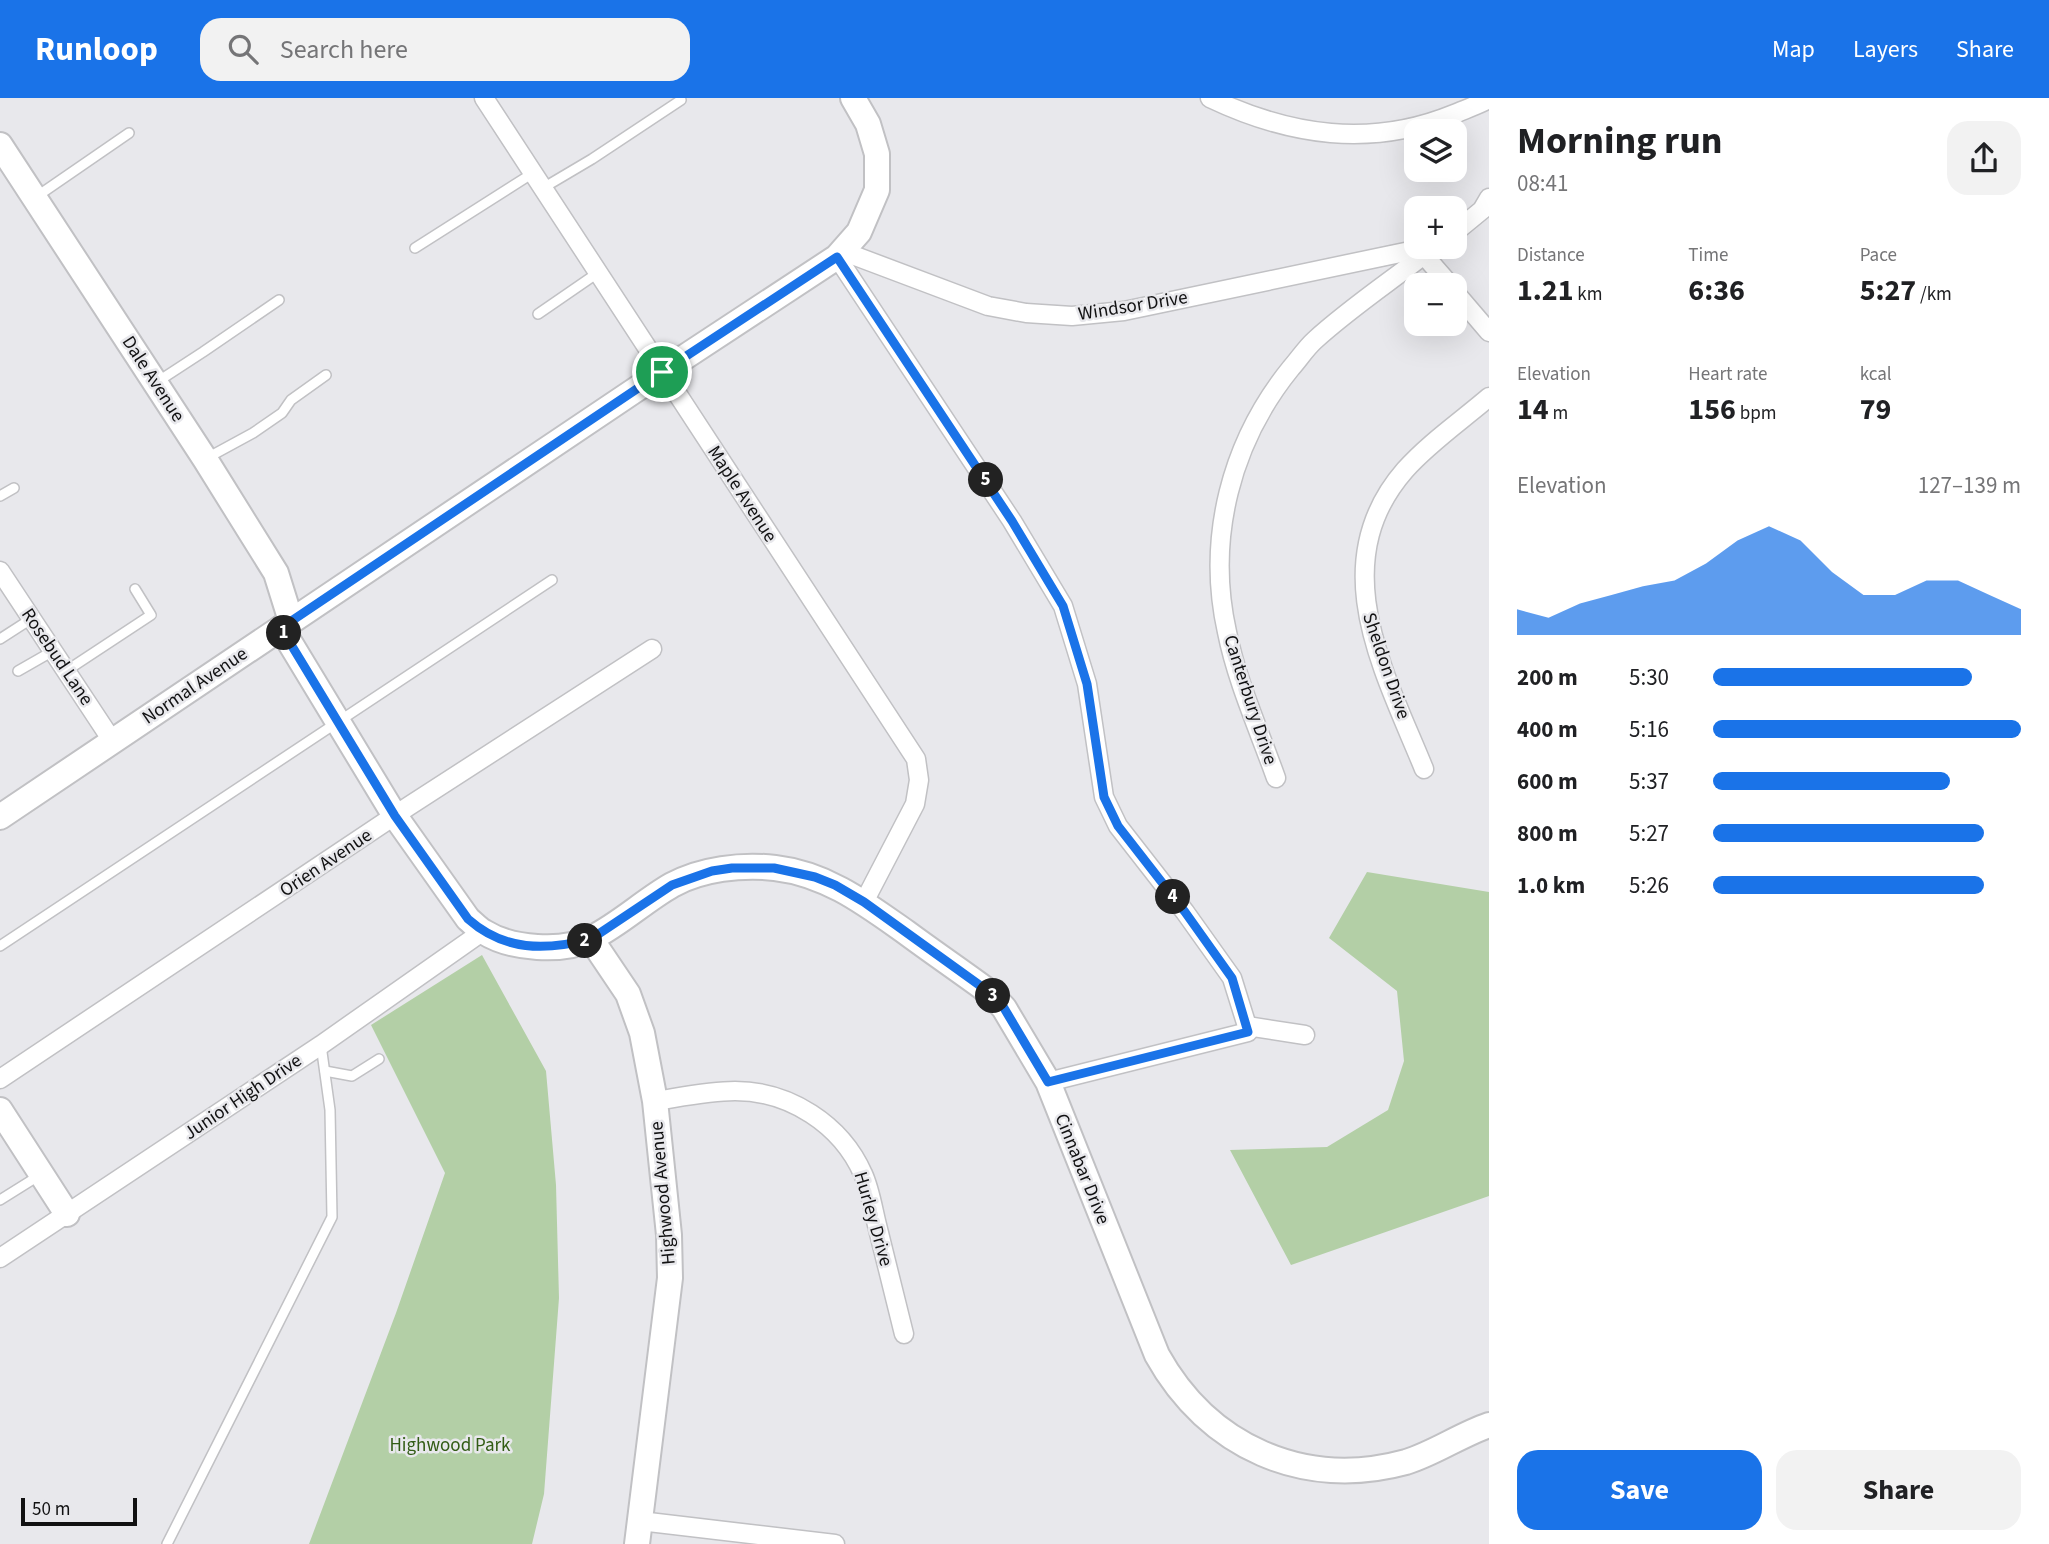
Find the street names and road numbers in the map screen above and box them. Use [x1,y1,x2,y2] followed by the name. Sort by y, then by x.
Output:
[1076,284,1190,328] street label: Windsor Drive
[115,331,191,427] street label: Dale Avenue
[701,440,783,548] street label: Maple Avenue
[14,603,100,711] street label: Rosebud Lane
[1355,609,1417,723] street label: Sheldon Drive
[1216,632,1284,768] street label: Canterbury Drive
[137,641,253,731] street label: Normal Avenue
[274,822,378,904] street label: Orien Avenue
[179,1047,307,1147] street label: Junior High Drive
[1048,1110,1116,1228] street label: Cinnabar Drive
[643,1120,683,1266] street label: Highwood Avenue
[847,1168,899,1270] street label: Hurley Drive

